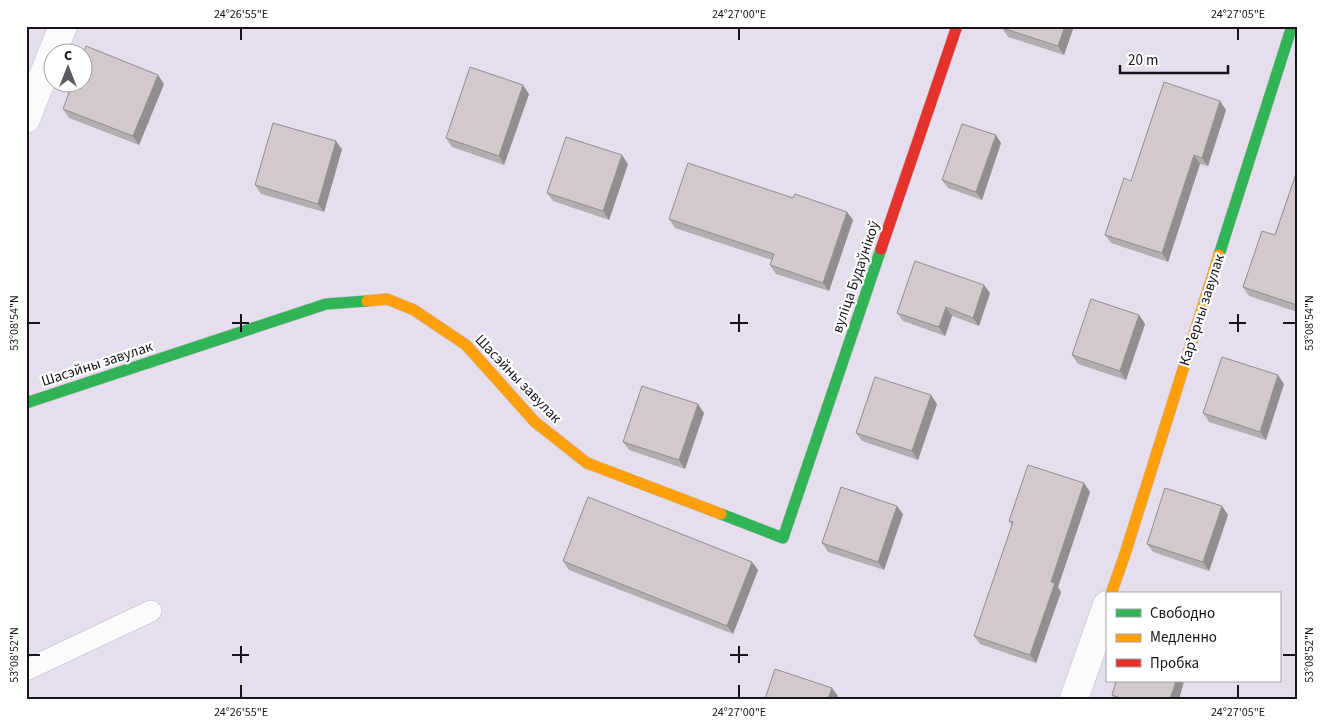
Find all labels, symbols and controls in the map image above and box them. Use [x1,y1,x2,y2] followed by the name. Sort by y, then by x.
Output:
[214,6,268,23] text: 24°26'55"E
[712,6,766,23] text: 24°27'00"E
[1211,6,1265,23] text: 24°27'05"E
[42,42,92,92] north arrow
[1120,42,1228,74] scale bar
[64,46,72,66] text: С
[1128,50,1158,71] text: 20 m
[827,218,885,336] street label: вуліца Будаўнікоў
[1174,251,1230,369] street label: Карʼерны завулак
[6,295,23,351] text: 53°08'54"N
[1301,295,1318,351] text: 53°08'54"N
[470,330,566,429] street label: Шасэйны завулак
[38,336,156,392] street label: Шасэйны завулак
[1106,592,1280,682] legend
[1150,603,1215,624] text: Свободно
[6,627,23,683] text: 53°08'52"N
[1150,627,1217,648] text: Медленно
[1301,627,1318,683] text: 53°08'52"N
[1150,653,1199,674] text: Пробка
[214,704,268,721] text: 24°26'55"E
[712,704,766,721] text: 24°27'00"E
[1211,704,1265,721] text: 24°27'05"E

